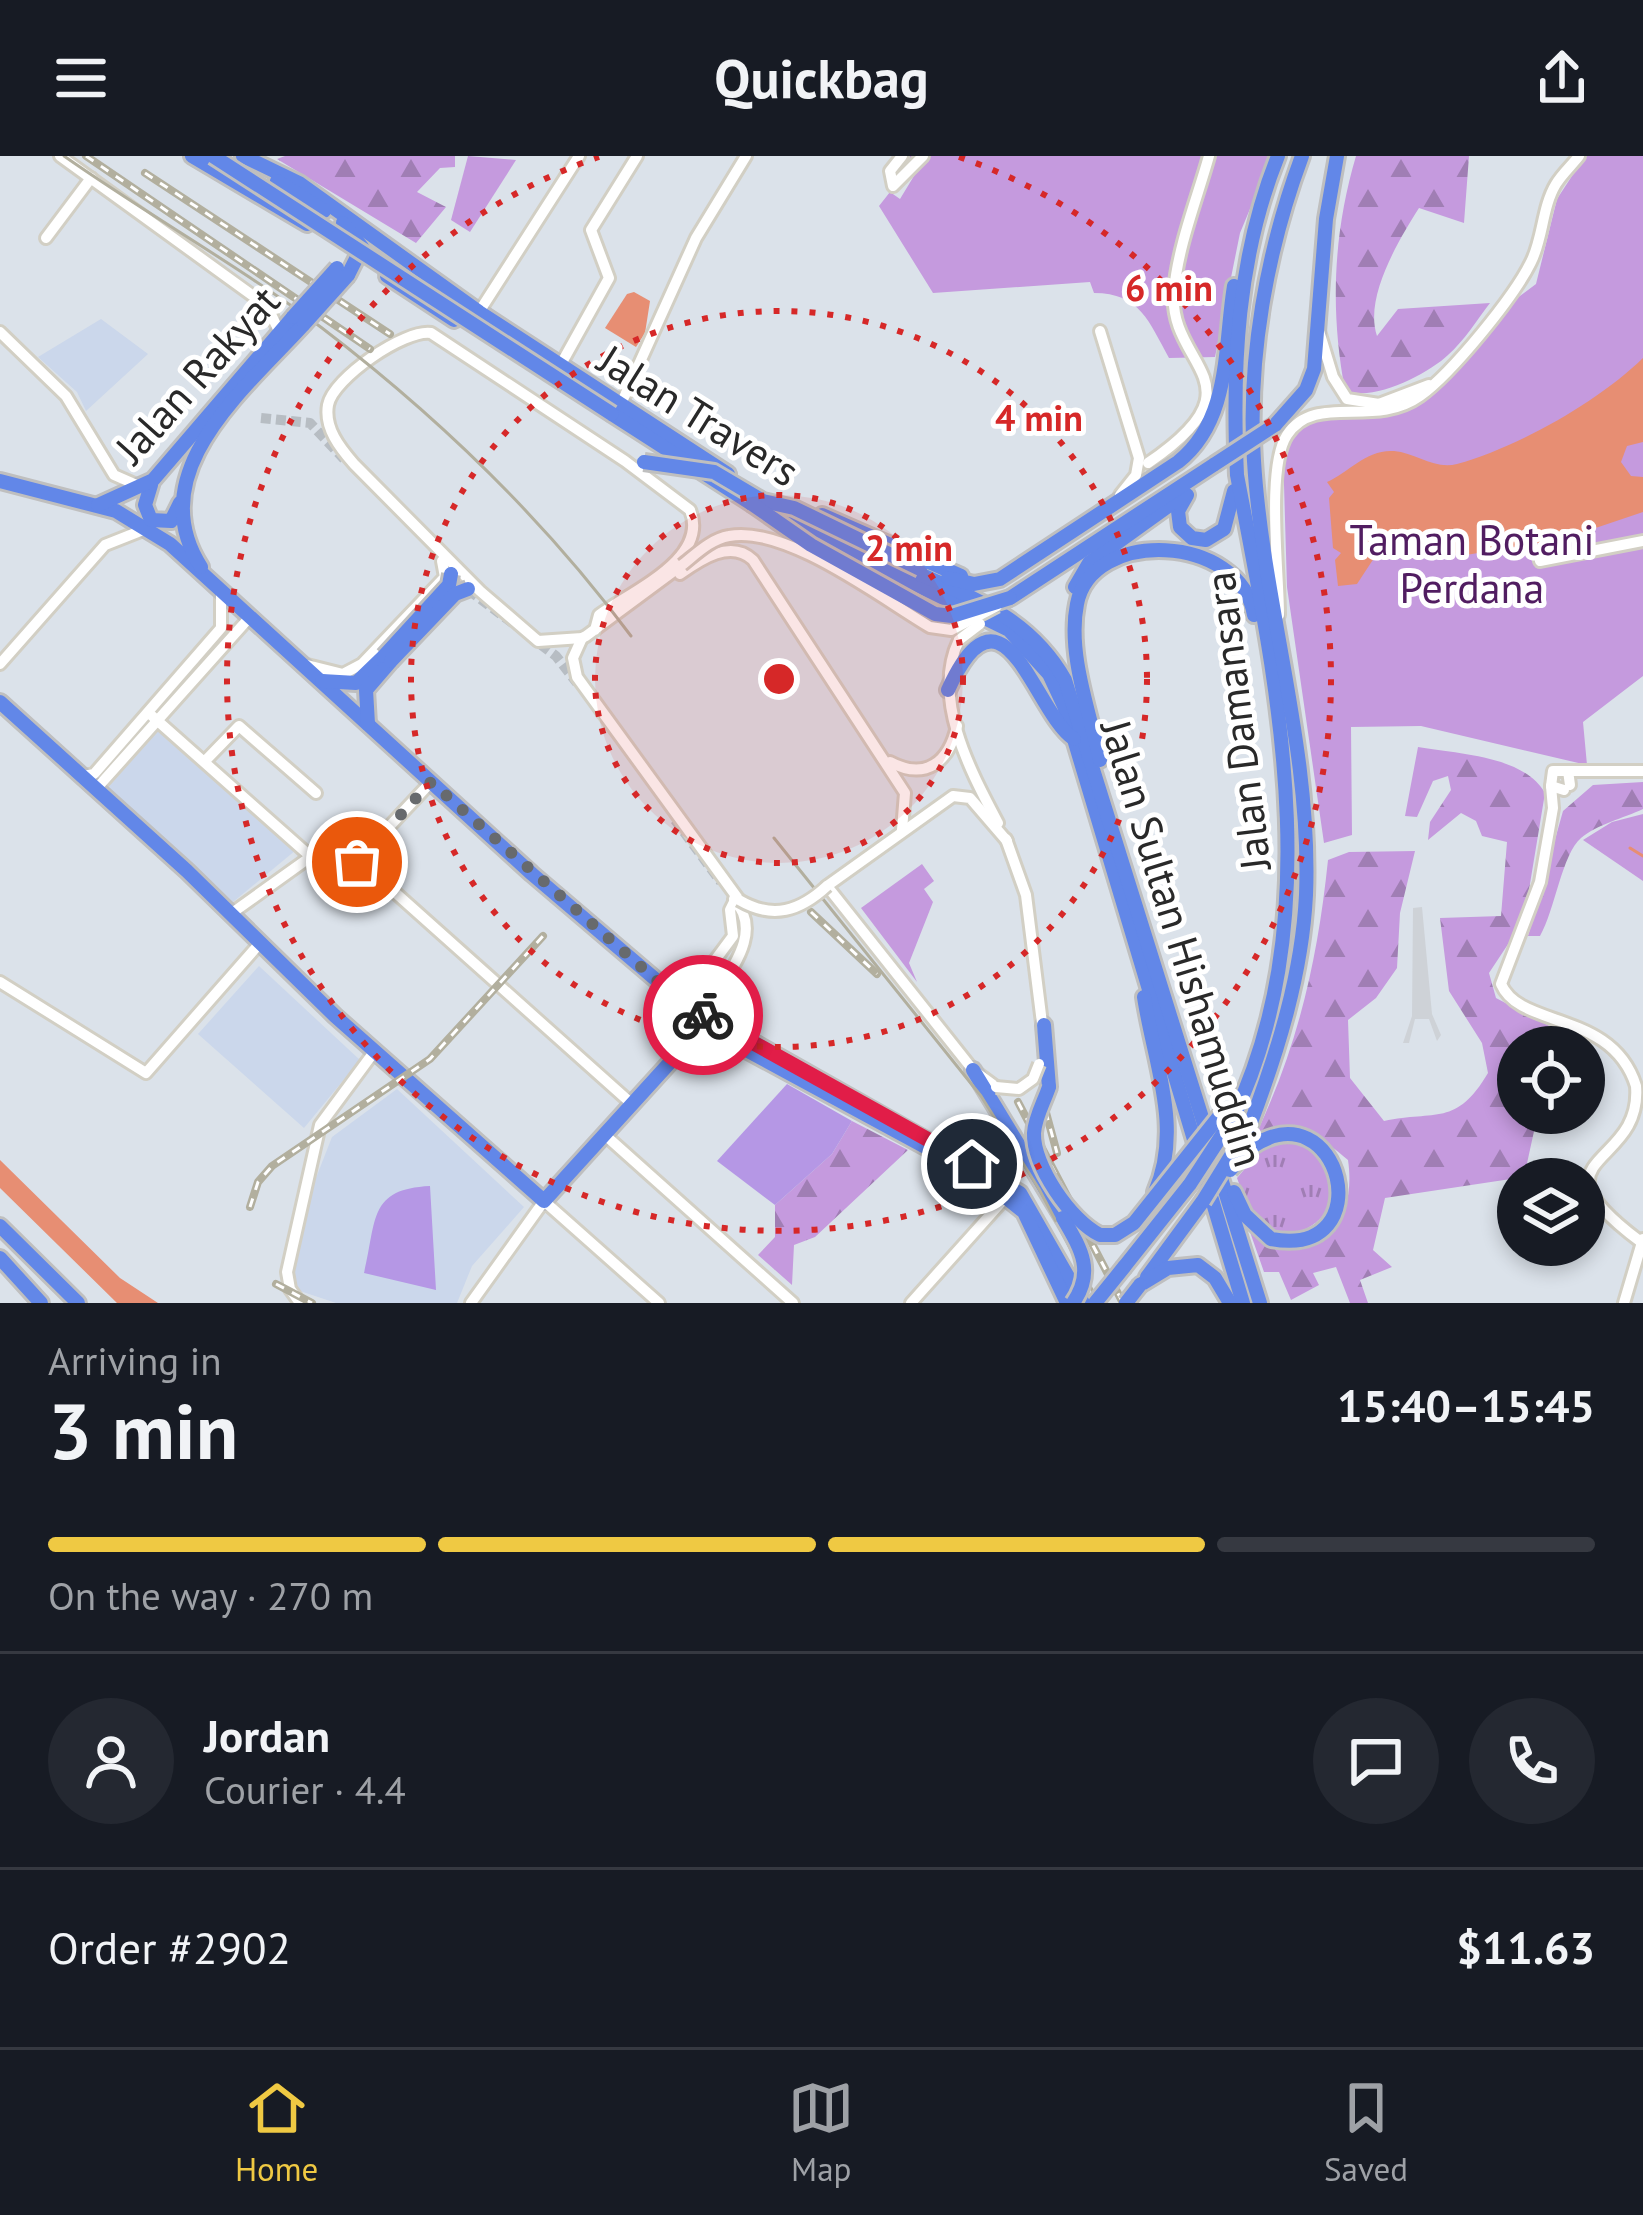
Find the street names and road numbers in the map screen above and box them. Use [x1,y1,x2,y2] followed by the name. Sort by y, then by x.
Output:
[102,274,291,476] street label: Jalan Rakyat
[587,331,809,498] street label: Jalan Travers
[1191,569,1283,875] street label: Jalan Damansara
[1088,711,1277,1173] street label: Jalan Sultan Hishamuddin

